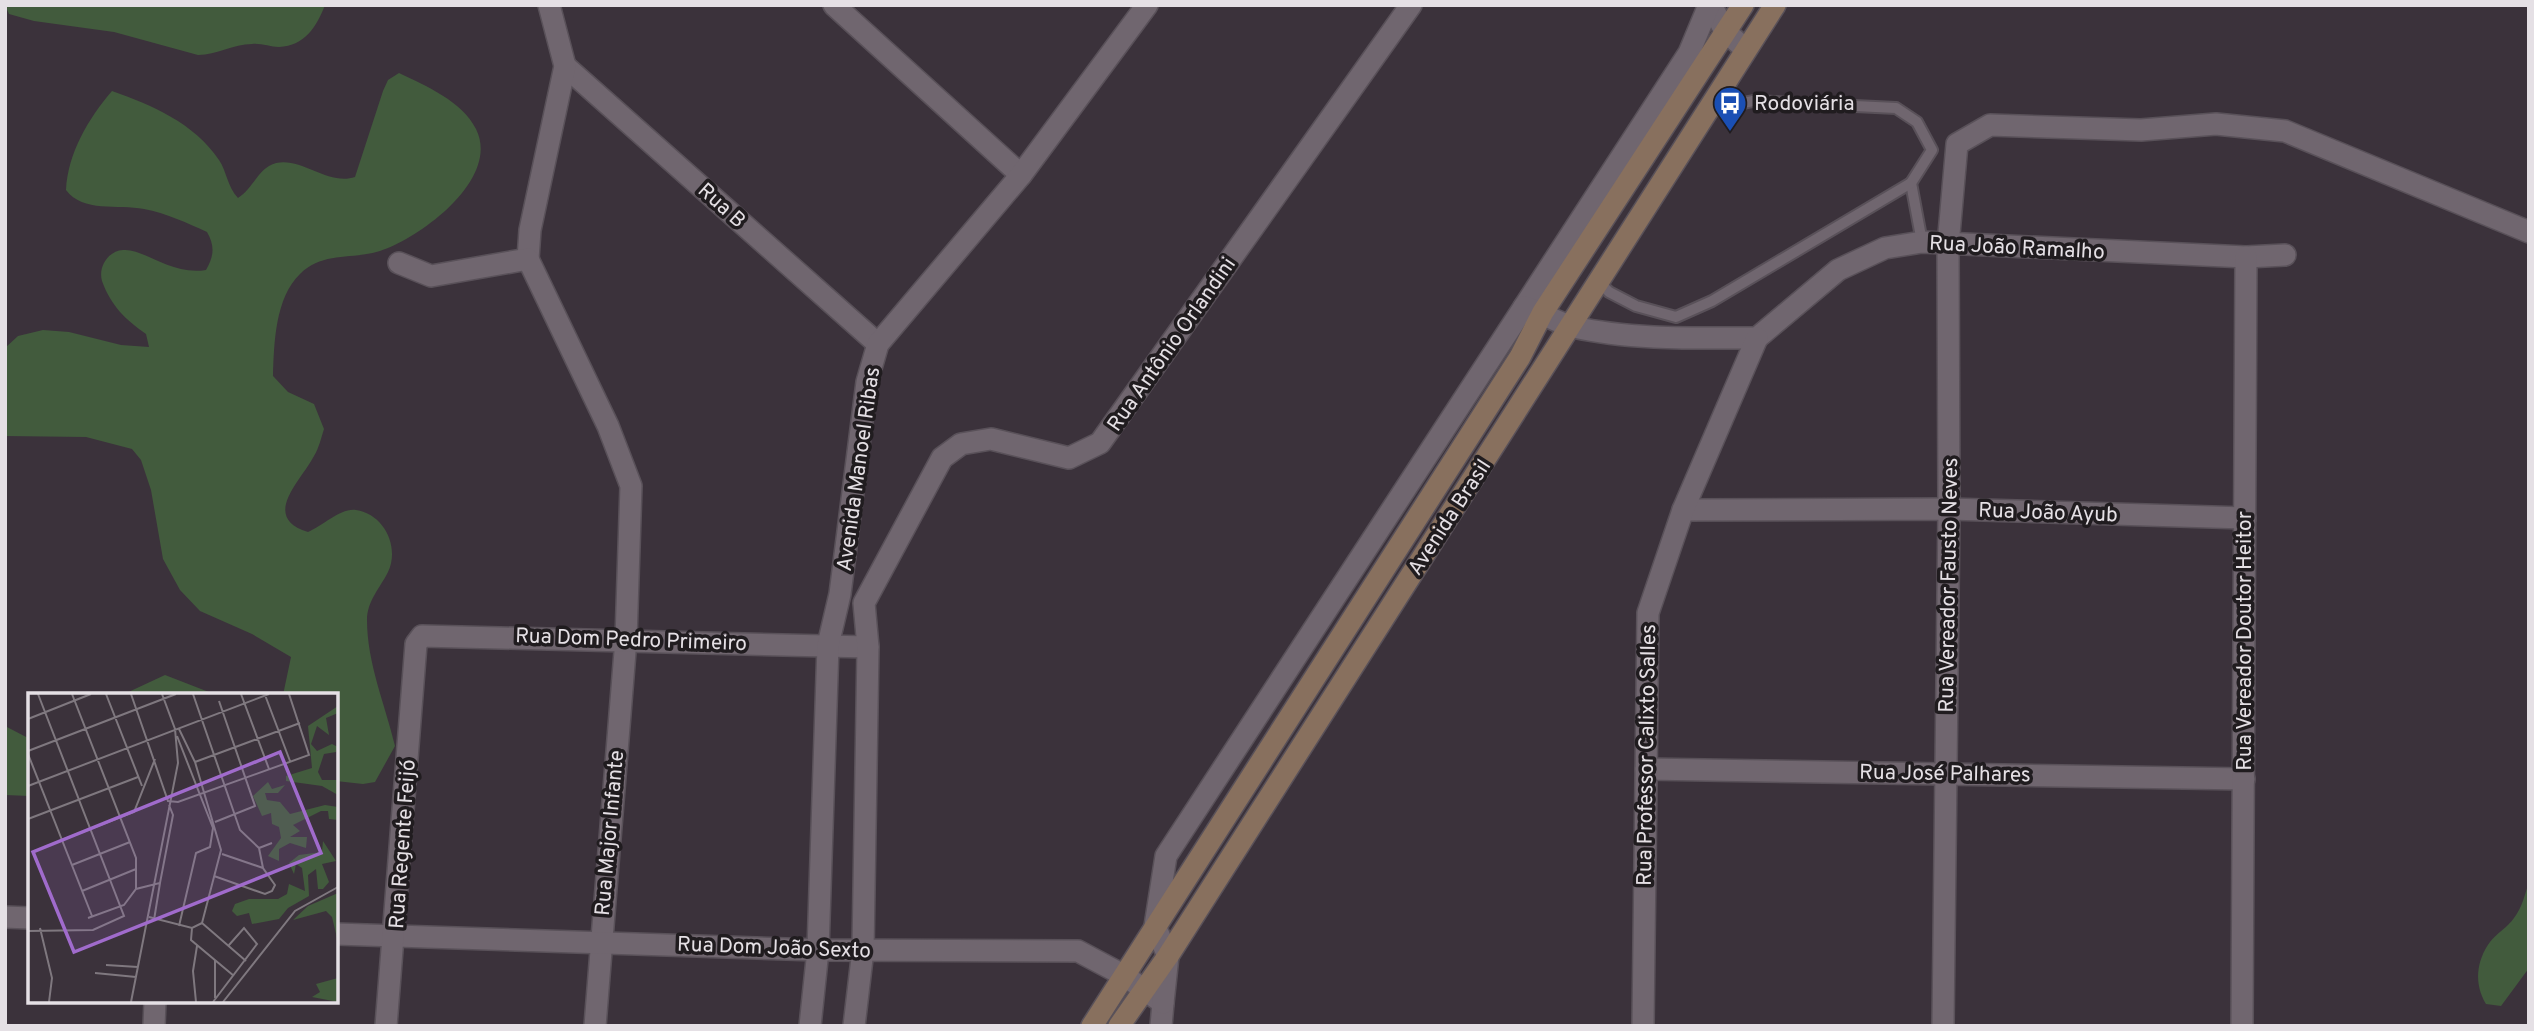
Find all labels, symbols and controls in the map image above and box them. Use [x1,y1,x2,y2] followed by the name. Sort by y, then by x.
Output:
[1711,84,1749,133] bus stop icon: Rodoviária
[1754,91,1855,118] place label: Rodoviária
[691,178,751,235] street label: Rua B
[1928,230,2105,267] street label: Rua João Ramalho
[1102,252,1243,437] street label: Rua Antônio Orlandini
[832,365,887,573] street label: Avenida Manoel Ribas
[1403,454,1498,581] street label: Avenida Brasil
[1934,457,1965,713] street label: Rua Vereador Fausto Neves
[1978,498,2118,529] street label: Rua João Ayub
[2232,511,2259,771] street label: Rua Vereador Doutor Heitor
[515,623,747,658] street label: Rua Dom Pedro Primeiro
[1632,624,1663,886] street label: Rua Professor Calixto Salles
[28,693,338,1003] inset map
[590,749,631,917] street label: Rua Major Infante
[384,758,423,930] street label: Rua Regente Feijó
[1859,760,2031,789] street label: Rua José Palhares
[677,932,871,965] street label: Rua Dom João Sexto

